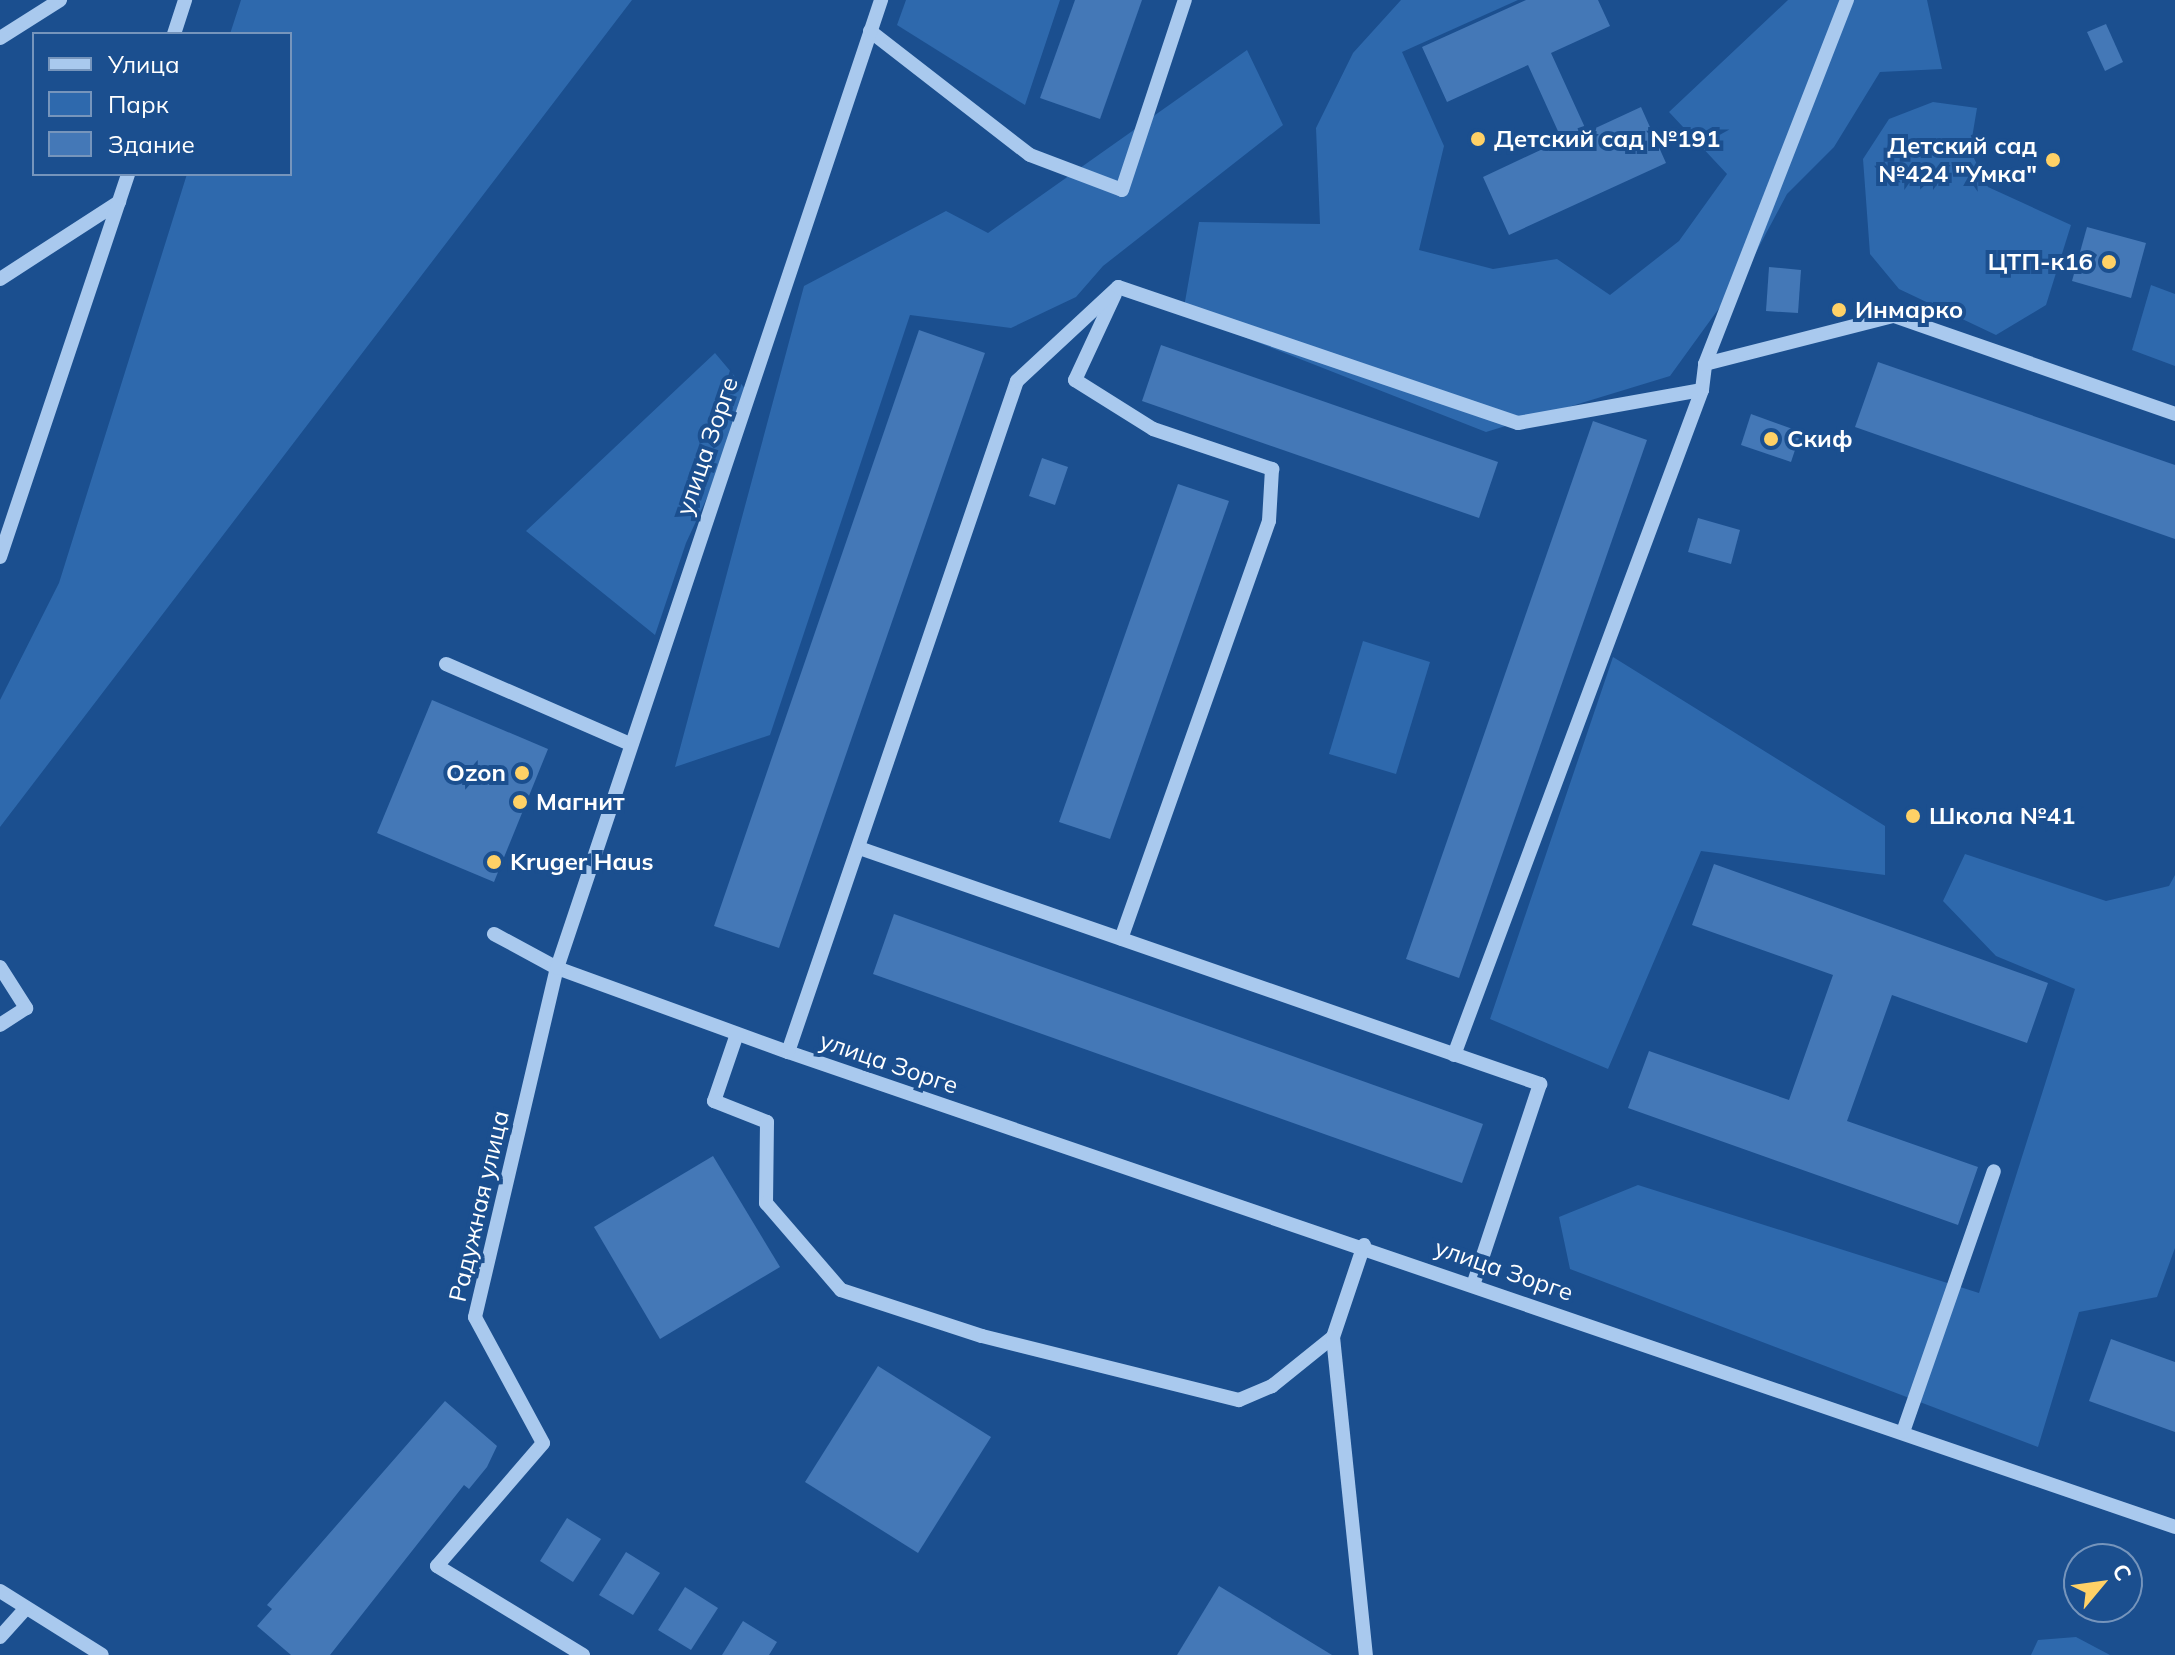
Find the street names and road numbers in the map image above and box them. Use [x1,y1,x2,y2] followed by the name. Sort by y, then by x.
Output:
[670,373,744,519] street label: улица Зорге
[816,1026,962,1100] street label: улица Зорге
[443,1108,515,1304] street label: Радужная улица
[1431,1233,1577,1307] street label: улица Зорге

